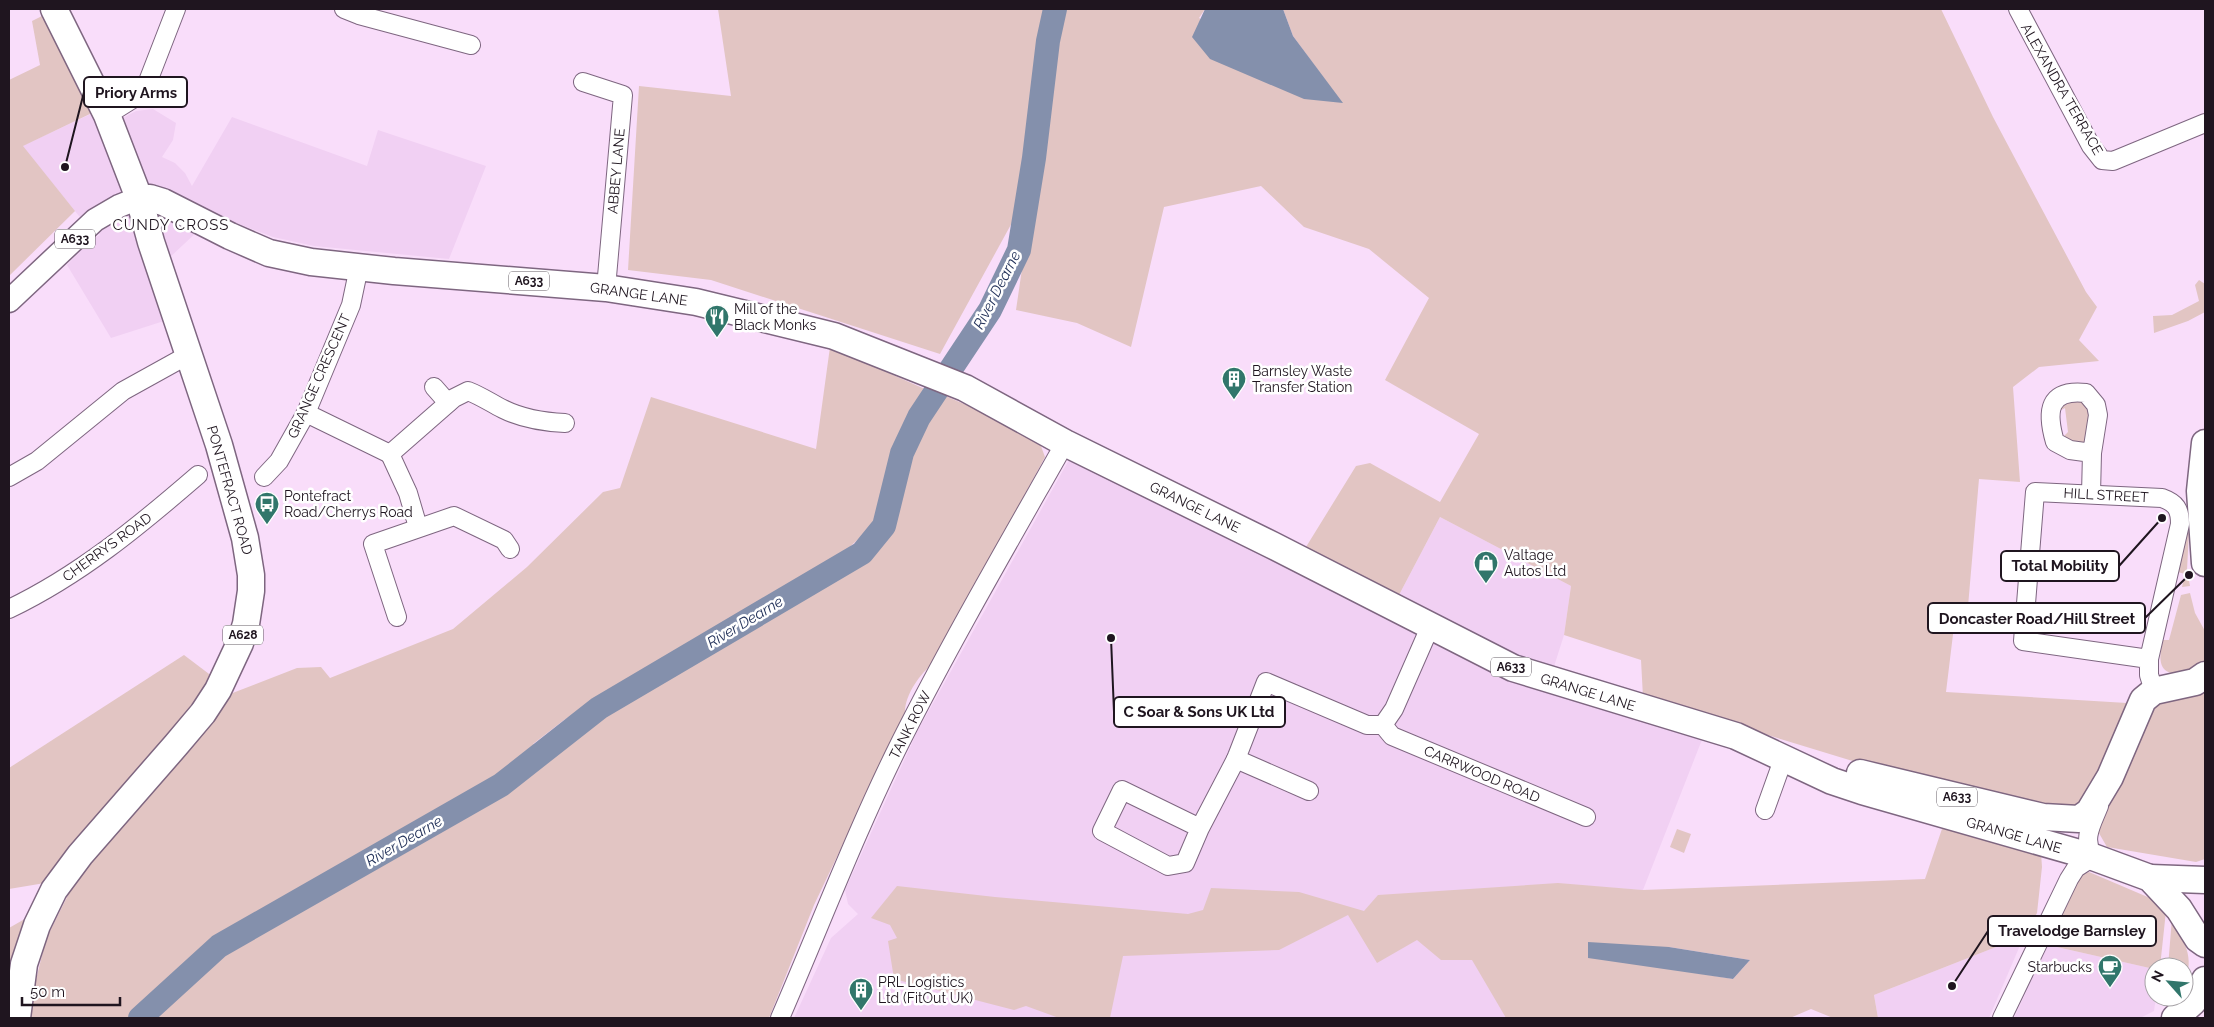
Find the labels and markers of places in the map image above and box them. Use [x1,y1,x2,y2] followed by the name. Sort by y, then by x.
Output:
[84,77,187,107] callout: Priory Arms
[734,301,817,333] place label: Mill of the Black Monks
[704,304,730,338] restaurant icon: Mill of the Black Monks
[1252,363,1352,395] place label: Barnsley Waste Transfer Station
[1221,366,1247,400] building icon: Barnsley Waste Transfer Station
[284,488,413,520] place label: Pontefract Road/Cherrys Road
[254,491,280,525] bus stop icon: Pontefract Road/Cherrys Road
[1504,547,1566,579] place label: Valtage Autos Ltd
[1473,550,1499,584] shop icon: Valtage Autos Ltd
[2001,551,2119,581] callout: Total Mobility
[1928,603,2145,633] callout: Doncaster Road/Hill Street
[1114,697,1285,727] callout: C Soar & Sons UK Ltd
[1988,916,2156,946] callout: Travelodge Barnsley
[2097,954,2123,988] cafe icon: Starbucks
[2028,959,2092,975] place label: Starbucks
[878,974,973,1006] place label: PRL Logistics Ltd (FitOut UK)
[848,977,874,1011] building icon: PRL Logistics Ltd (FitOut UK)

